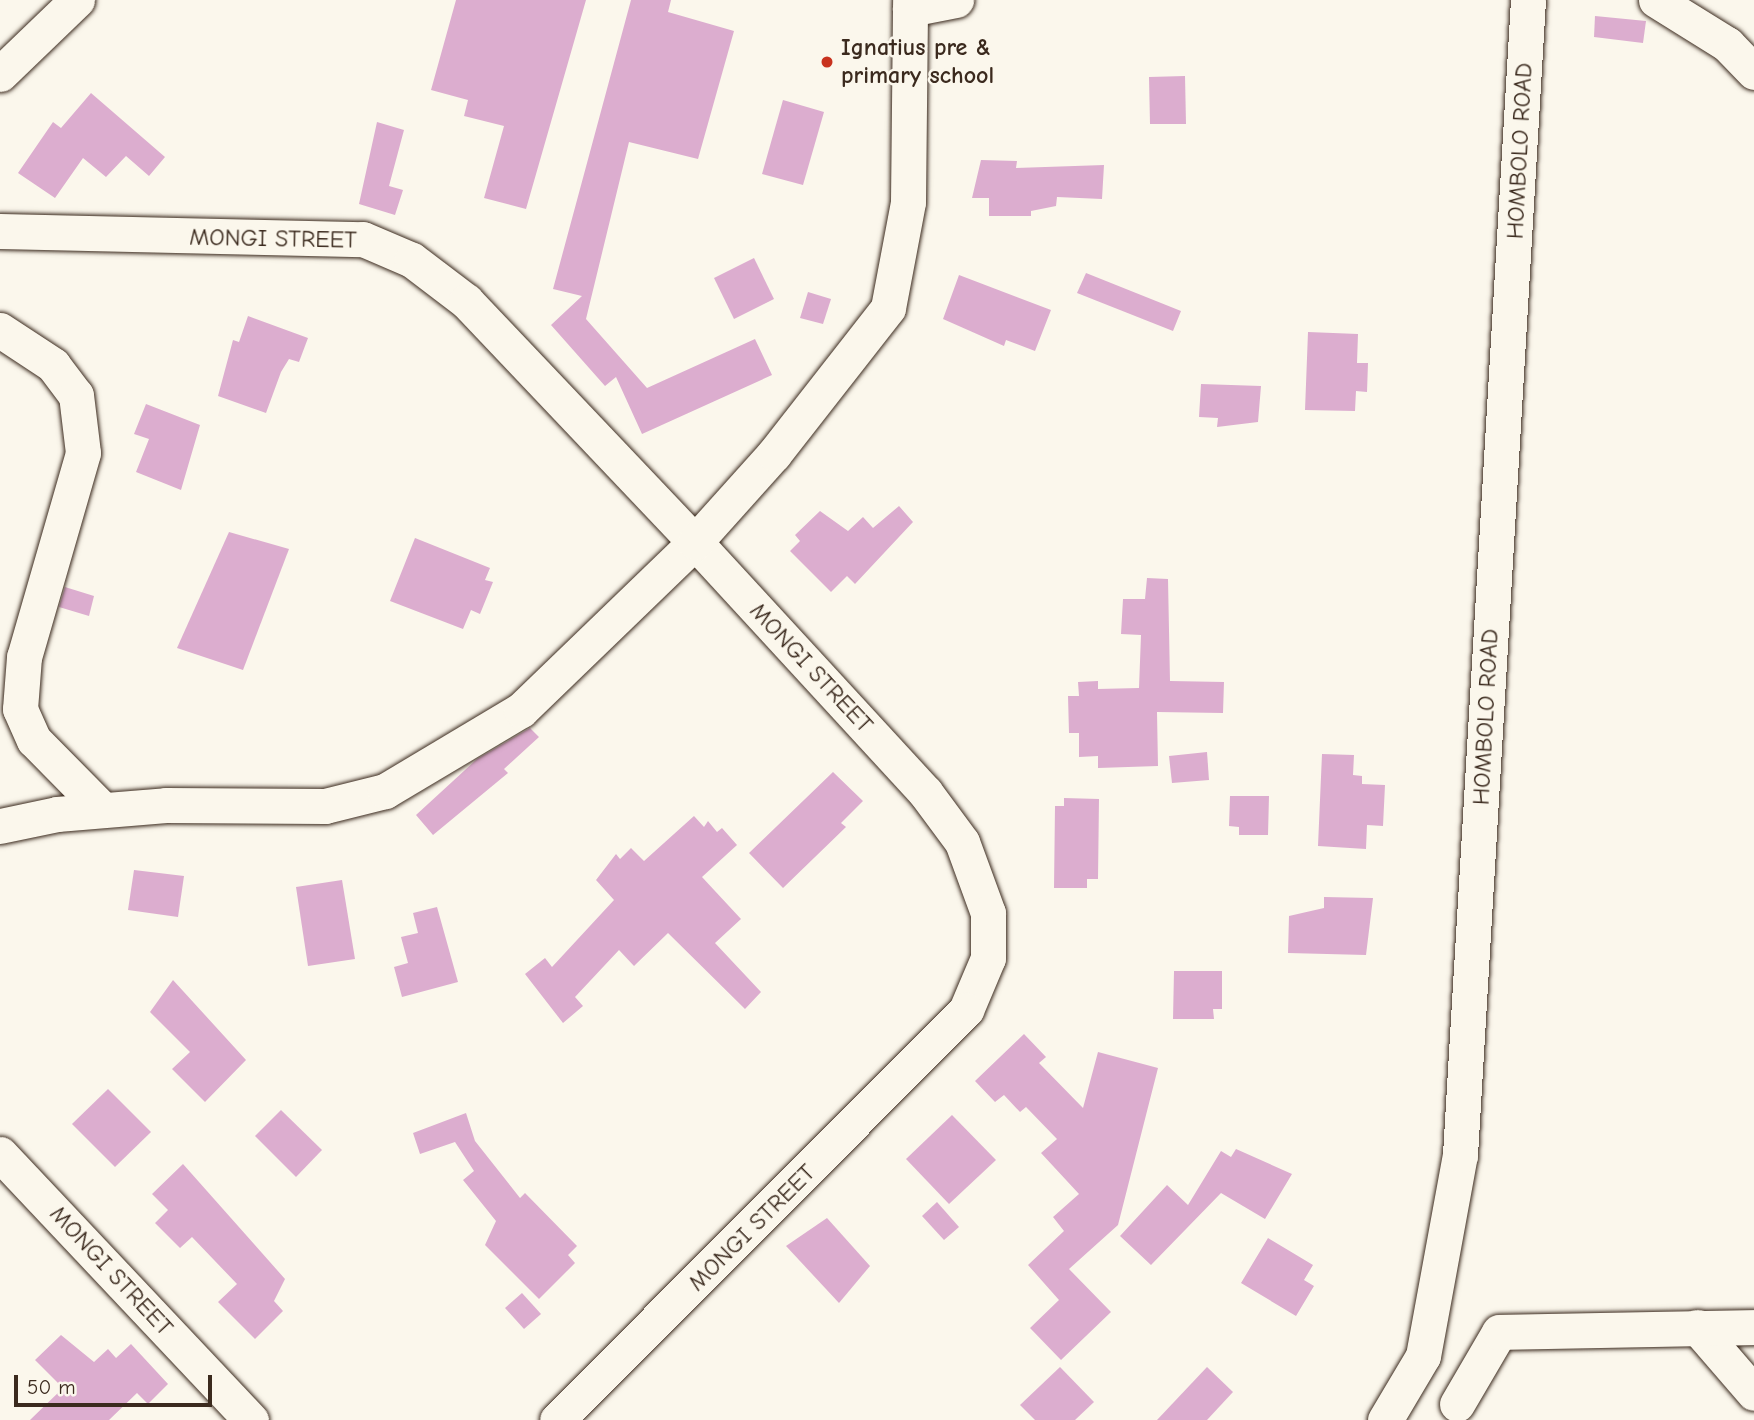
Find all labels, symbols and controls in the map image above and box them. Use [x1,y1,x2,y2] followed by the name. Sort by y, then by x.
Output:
[841,34,994,90] place label: Ignatius pre & primary school
[819,54,835,70] marker: Ignatius pre & primary school
[1501,62,1539,240] street label: HOMBOLO ROAD
[189,223,357,255] street label: MONGI STREET
[743,597,879,739] street label: MONGI STREET
[1467,628,1505,806] street label: HOMBOLO ROAD
[683,1159,821,1297] street label: MONGI STREET
[43,1200,179,1342] street label: MONGI STREET
[18,1360,215,1404] scale bar
[27,1375,76,1399] text: 50 m

